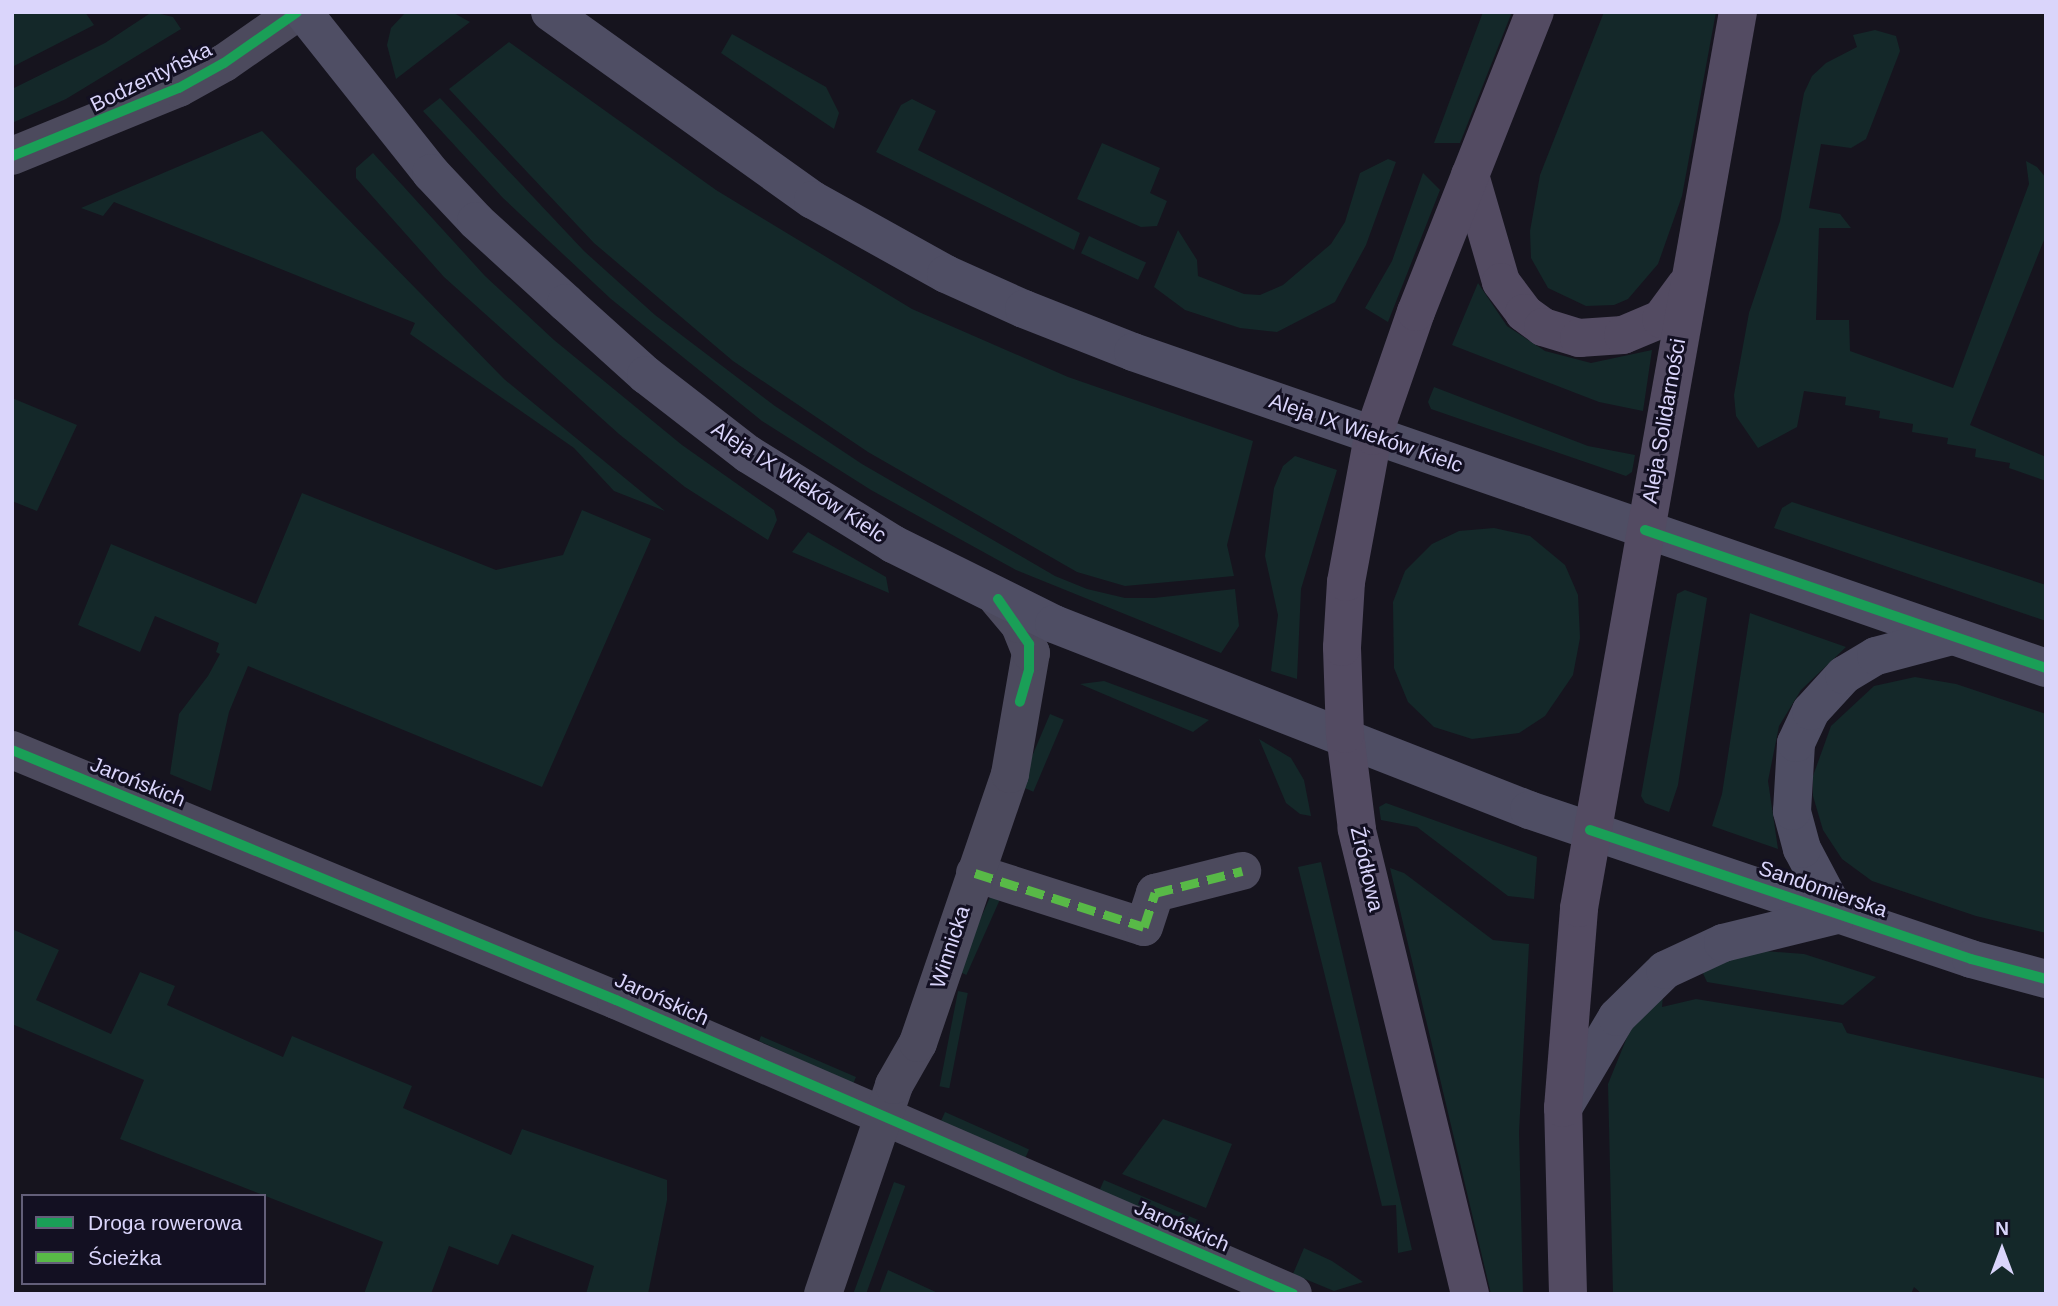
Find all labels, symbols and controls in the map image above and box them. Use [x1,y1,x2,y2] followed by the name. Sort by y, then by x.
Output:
[86,37,216,117] street label: Bodzentyńska
[1637,337,1691,505] street label: Aleja Solidarności
[1266,388,1466,478] street label: Aleja IX Wieków Kielc
[707,416,891,548] street label: Aleja IX Wieków Kielc
[87,752,189,812] street label: Jarońskich
[1345,824,1389,914] street label: Źródłowa
[1755,855,1891,923] street label: Sandomierska
[925,903,975,991] street label: Winnicka
[611,967,713,1031] street label: Jarońskich
[21,1194,266,1285] legend
[1131,1195,1233,1257] street label: Jarońskich
[88,1211,242,1234] text: Droga rowerowa
[1967,1215,2037,1285] north arrow
[1995,1218,2009,1239] text: N
[88,1246,162,1269] text: Ścieżka

